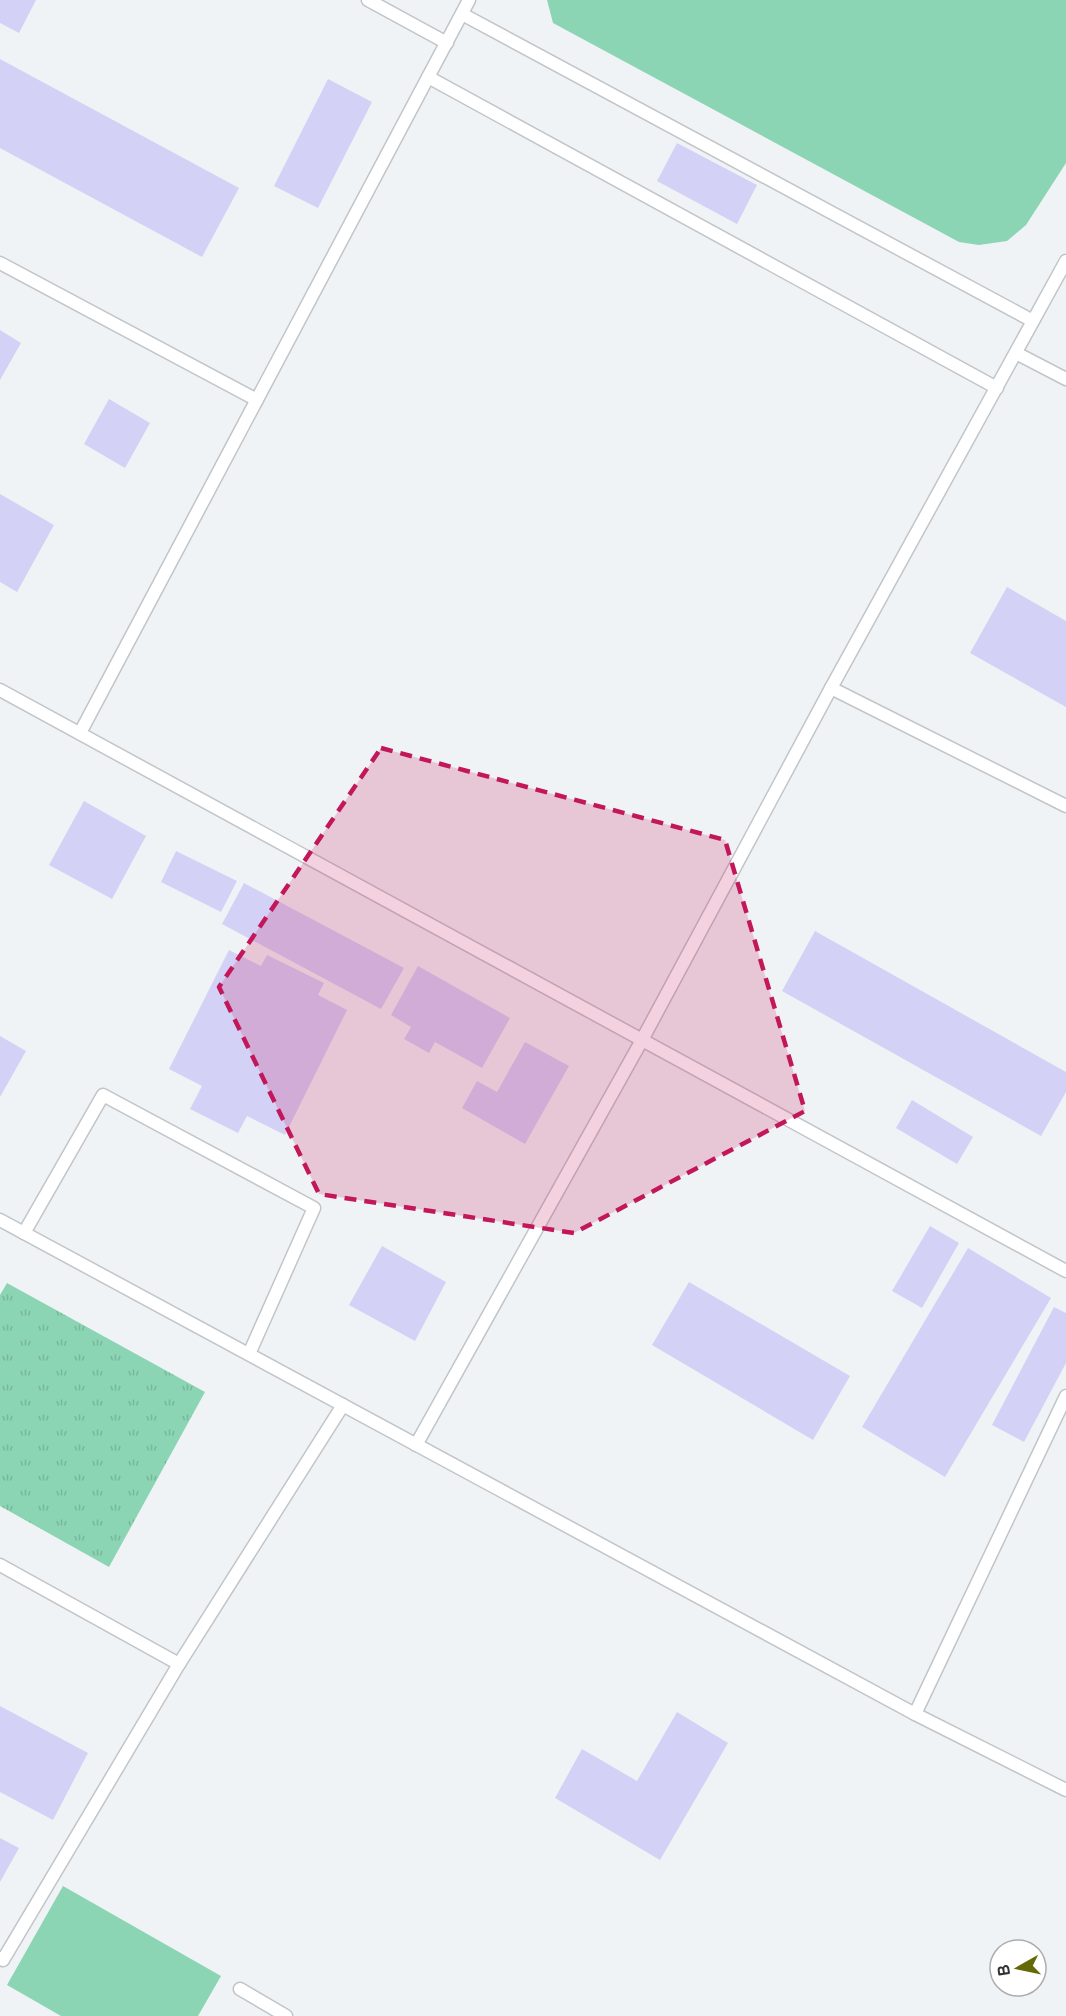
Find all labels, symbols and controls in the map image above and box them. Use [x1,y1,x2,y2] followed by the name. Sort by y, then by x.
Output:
[988,1938,1048,1998] north arrow
[993,1963,1015,1977] text: B

